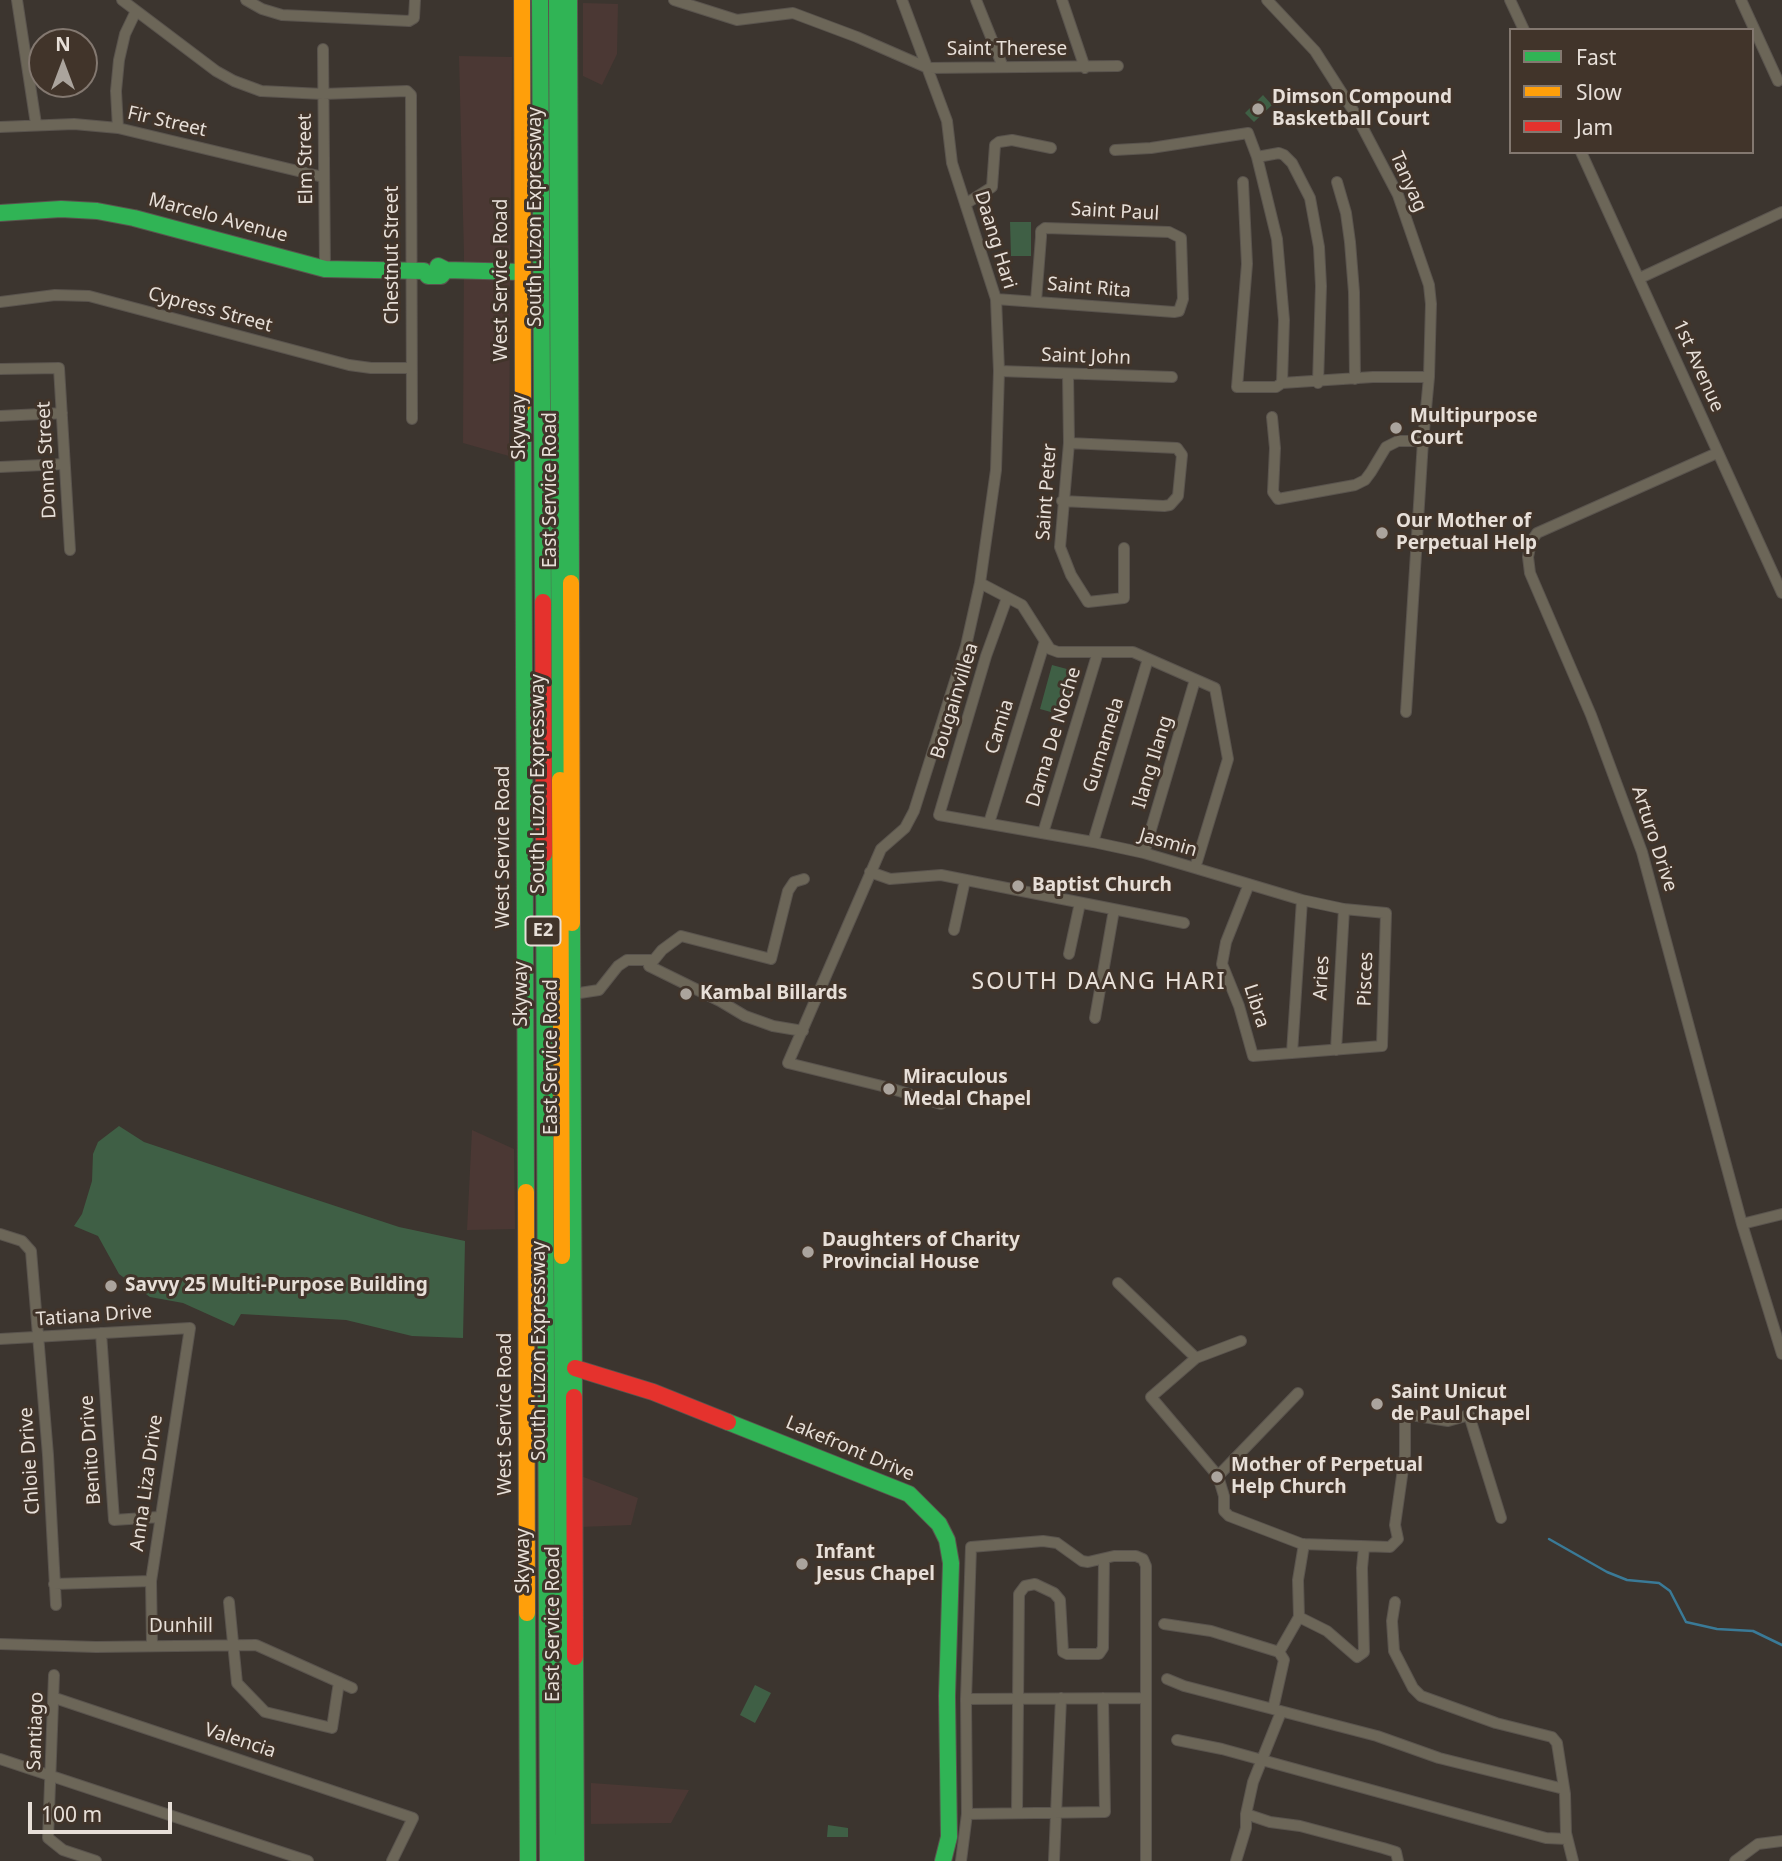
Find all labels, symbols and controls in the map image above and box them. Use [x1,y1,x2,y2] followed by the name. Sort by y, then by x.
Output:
[28,28,98,98] north arrow
[1509,28,1754,154] legend
[55,31,71,57] text: N
[947,39,1067,61] street label: Saint Therese
[1576,43,1616,71] text: Fast
[1576,78,1622,106] text: Slow
[1272,87,1452,131] place label: Dimson Compound Basketball Court
[1250,101,1266,117] marker: Dimson Compound Basketball Court
[125,102,209,142] street label: Fir Street
[525,107,547,327] street label: South Luzon Expressway
[294,113,318,205] street label: Elm Street
[1576,113,1613,141] text: Jam
[1385,148,1431,216] street label: Tanyag
[382,186,404,324] street label: Chestnut Street
[146,188,290,248] street label: Marcelo Avenue
[969,188,1021,292] street label: Daang Hari
[1070,198,1160,226] street label: Saint Paul
[491,199,513,361] street label: West Service Road
[1046,273,1132,303] street label: Saint Rita
[145,282,275,338] street label: Cypress Street
[1668,316,1728,416] street label: 1st Avenue
[1041,344,1131,370] street label: Saint John
[509,394,531,460] street label: Skyway
[33,401,61,519] street label: Donna Street
[1410,406,1537,450] place label: Multipurpose Court
[540,412,562,568] street label: East Service Road
[1388,420,1404,436] marker: Multipurpose Court
[1032,443,1062,541] street label: Saint Peter
[1396,511,1537,555] place label: Our Mother of Perpetual Help
[1374,525,1390,541] marker: Our Mother of Perpetual Help
[927,640,983,762] street label: Bougainvillea
[1022,664,1086,810] street label: Dama De Noche
[528,674,550,894] street label: South Luzon Expressway
[1079,695,1129,795] street label: Gumamela
[981,697,1019,757] street label: Camia
[1128,713,1178,811] street label: Ilang Ilang
[493,766,515,928] street label: West Service Road
[1626,783,1682,895] street label: Arturo Drive
[1136,824,1200,862] street label: Jasmin
[1032,875,1172,897] place label: Baptist Church
[1010,878,1026,894] marker: Baptist Church
[526,916,560,946] road number: E2
[1354,951,1378,1007] street label: Pisces
[1309,955,1335,1001] street label: Aries
[511,961,533,1027] street label: Skyway
[974,968,1224,996] district label: SOUTH DAANG HARI
[541,979,563,1135] street label: East Service Road
[1238,981,1274,1031] street label: Libra
[700,983,847,1005] place label: Kambal Billards
[678,986,694,1002] marker: Kambal Billards
[903,1067,1031,1111] place label: Miraculous Medal Chapel
[881,1081,897,1097] marker: Miraculous Medal Chapel
[822,1230,1020,1274] place label: Daughters of Charity Provincial House
[529,1241,551,1461] street label: South Luzon Expressway
[800,1244,816,1260] marker: Daughters of Charity Provincial House
[125,1275,428,1297] place label: Savvy 25 Multi-Purpose Building
[103,1278,119,1294] marker: Savvy 25 Multi-Purpose Building
[35,1301,153,1331] street label: Tatiana Drive
[495,1333,517,1495] street label: West Service Road
[1391,1382,1530,1426] place label: Saint Unicut de Paul Chapel
[76,1394,106,1506] street label: Benito Drive
[1369,1396,1385,1412] marker: Saint Unicut de Paul Chapel
[15,1406,45,1516] street label: Chloie Drive
[782,1412,918,1486] street label: Lakefront Drive
[126,1413,168,1553] street label: Anna Liza Drive
[1231,1455,1423,1499] place label: Mother of Perpetual Help Church
[1209,1469,1225,1485] marker: Mother of Perpetual Help Church
[513,1528,535,1594] street label: Skyway
[816,1542,935,1586] place label: Infant Jesus Chapel
[543,1546,565,1702] street label: East Service Road
[794,1556,810,1572] marker: Infant Jesus Chapel
[149,1616,213,1638] street label: Dunhill
[23,1691,49,1771] street label: Santiago
[201,1719,279,1763] street label: Valencia
[32,1787,175,1831] scale bar
[41,1800,102,1828] text: 100 m

